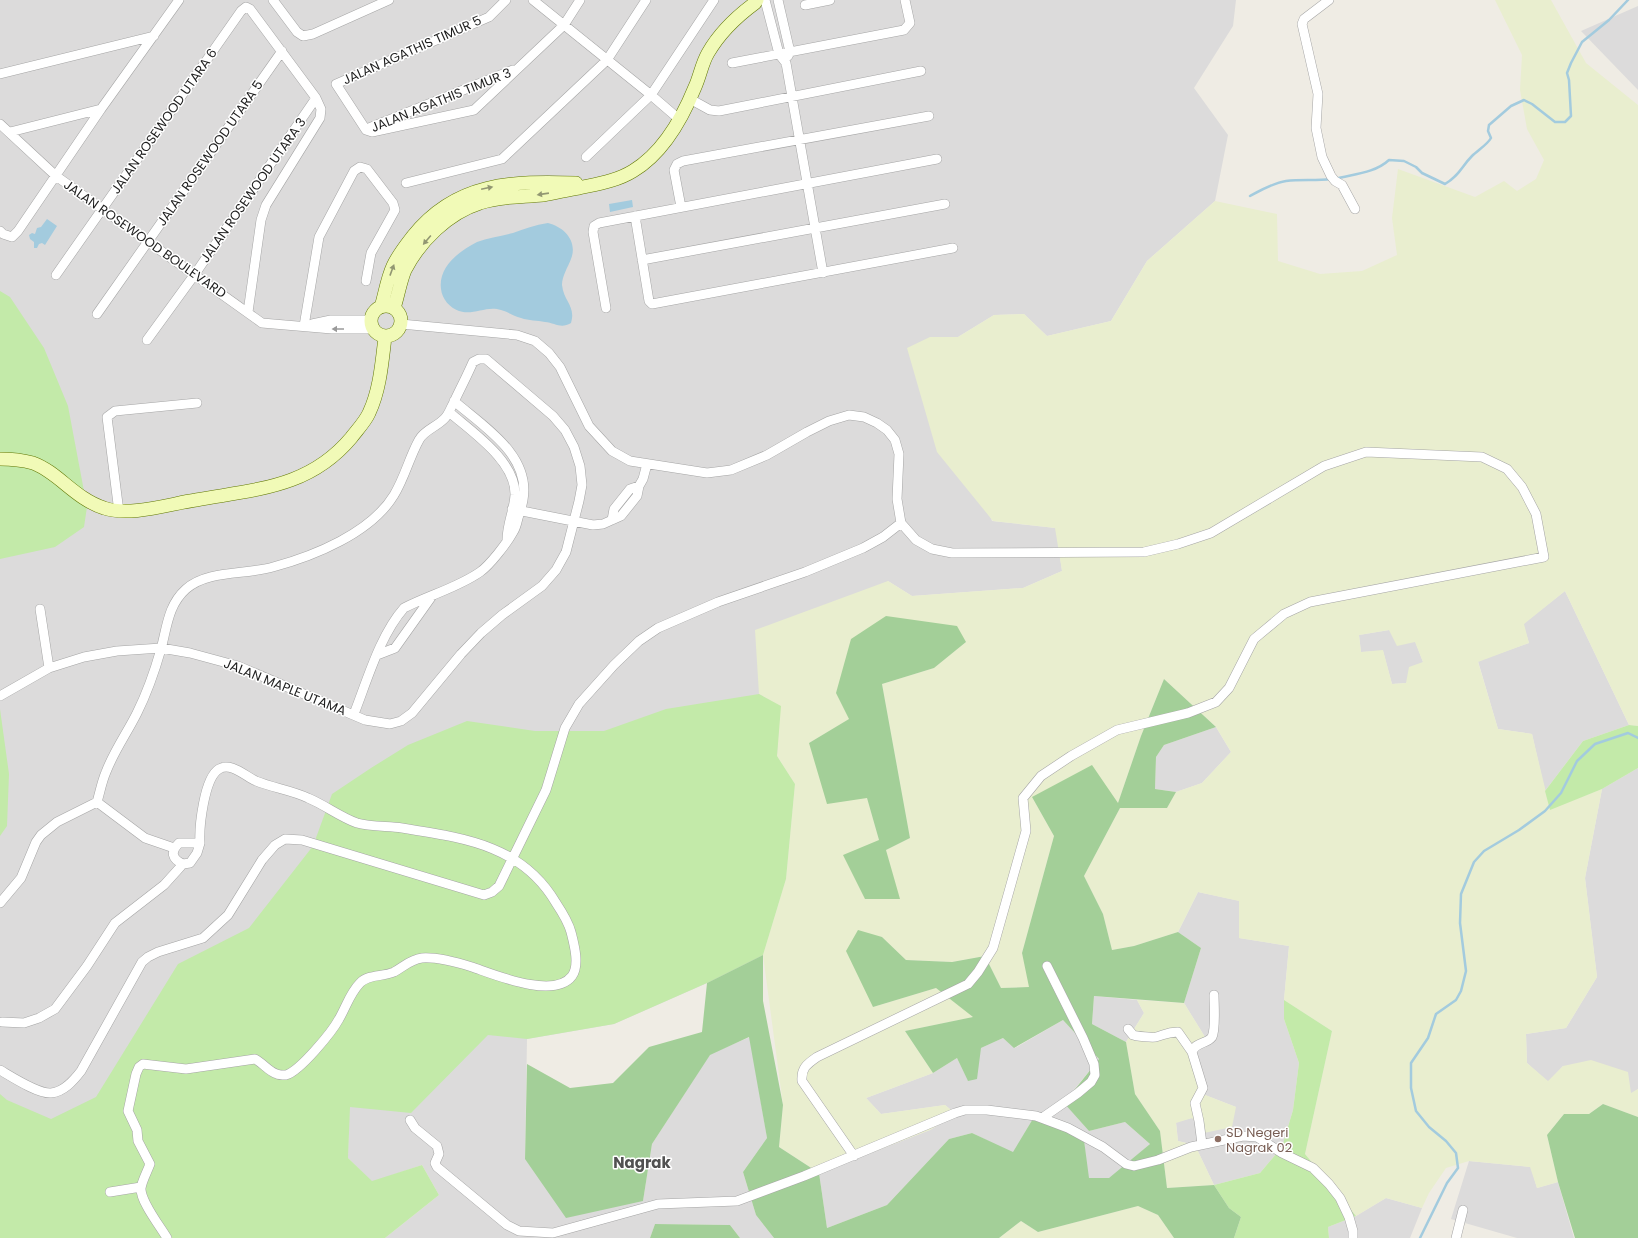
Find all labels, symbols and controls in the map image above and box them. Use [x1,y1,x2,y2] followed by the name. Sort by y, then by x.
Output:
[339,11,485,89] street label: JALAN AGATHIS TIMUR 5
[106,44,222,198] street label: JALAN ROSEWOOD UTARA 6
[368,63,514,137] street label: JALAN AGATHIS TIMUR 3
[152,76,268,230] street label: JALAN ROSEWOOD UTARA 5
[196,114,310,266] street label: JALAN ROSEWOOD UTARA 3
[60,175,230,303] street label: JALAN ROSEWOOD BOULEVARD
[481,185,493,191] one-way arrow
[537,191,550,198] one-way arrow
[422,234,431,245] one-way arrow
[390,263,396,275] one-way arrow
[331,326,344,332] one-way arrow
[221,654,349,720] street label: JALAN MAPLE UTAMA
[1226,1123,1292,1157] place label: SD Negeri Nagrak 02
[1213,1134,1223,1144] marker: SD Negeri Nagrak 02
[613,1152,671,1173] district label: Nagrak

